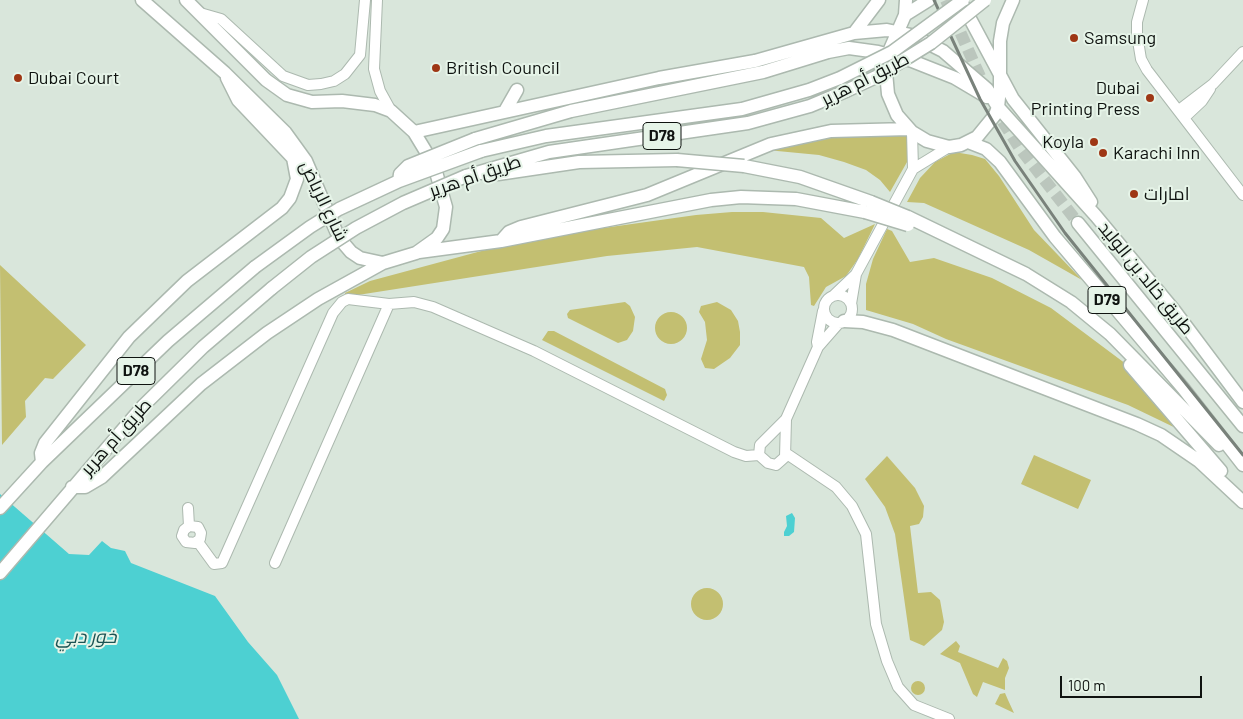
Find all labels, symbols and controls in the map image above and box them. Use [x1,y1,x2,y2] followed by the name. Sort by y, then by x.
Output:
[1084,27,1156,49] place label: Samsung
[1068,32,1080,44] marker: Samsung
[817,48,913,110] street label: طريق أم هرير
[446,57,560,79] place label: British Council
[430,62,442,74] marker: British Council
[28,67,119,89] place label: Dubai Court
[12,72,24,84] marker: Dubai Court
[1031,77,1140,120] place label: Dubai Printing Press
[1144,92,1156,104] marker: Dubai Printing Press
[643,122,681,150] road number: D78
[1042,131,1084,153] place label: Koyla
[1088,136,1100,148] marker: Koyla
[1113,142,1200,164] place label: Karachi Inn
[1097,147,1109,159] marker: Karachi Inn
[426,150,524,202] street label: طريق أم هرير
[295,157,353,245] street label: شارع الرياض
[1144,183,1190,205] place label: امارات
[1128,188,1140,200] marker: امارات
[1094,217,1198,339] street label: طريق خالد بن الوليد
[1088,286,1126,314] road number: D79
[117,358,155,384] road number: D78
[76,394,156,480] street label: طريق أم هرير
[55,626,117,648] water label: خور دبي
[1063,666,1206,698] scale bar
[1068,676,1106,694] text: 100 m

